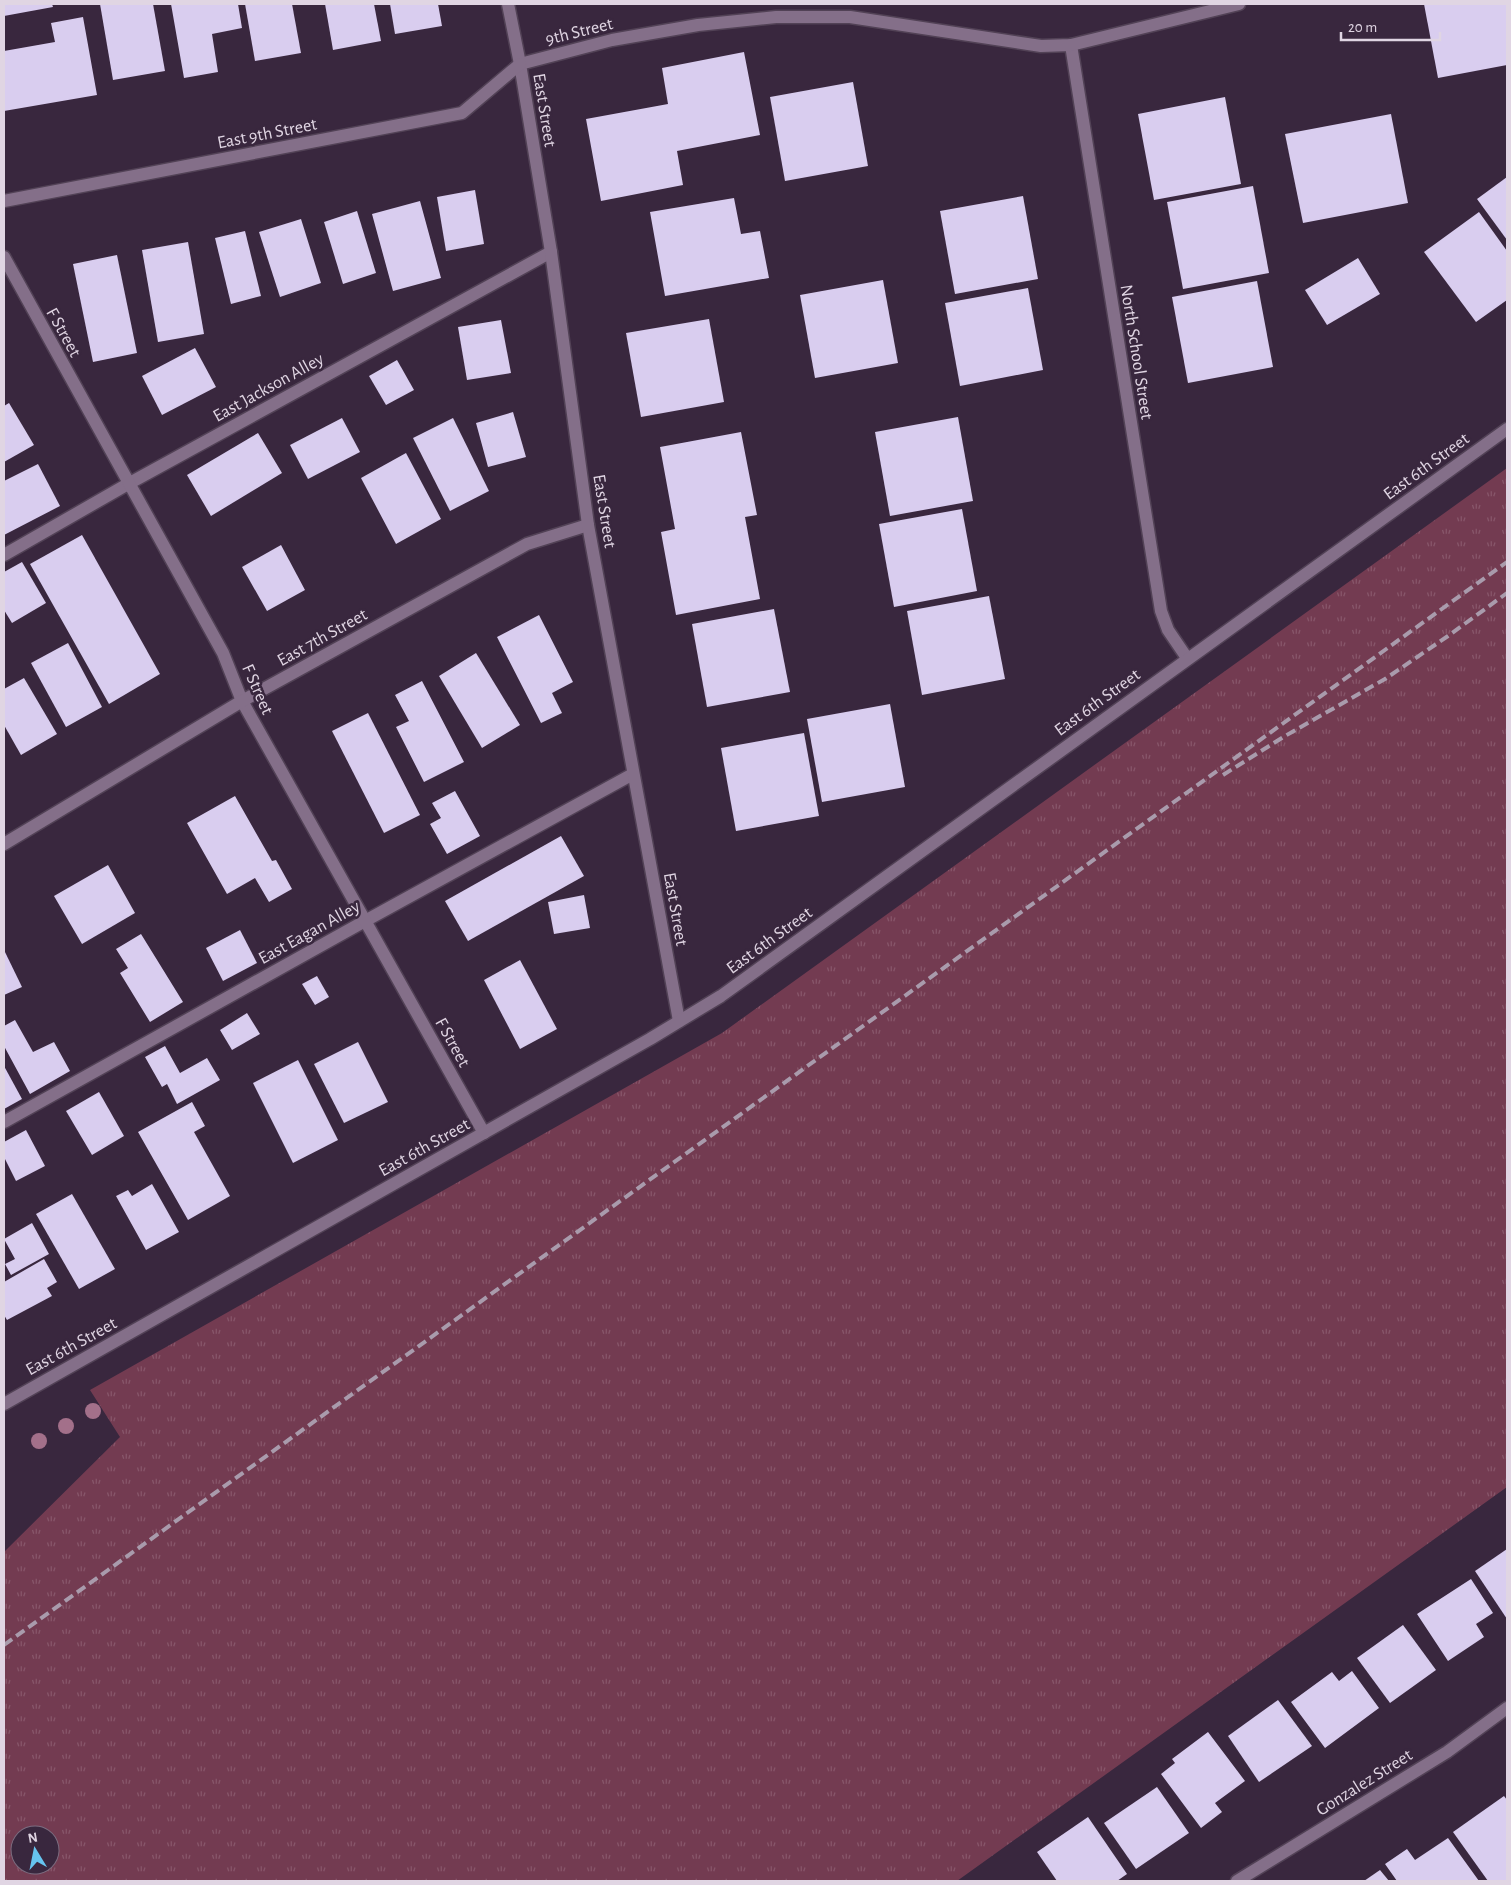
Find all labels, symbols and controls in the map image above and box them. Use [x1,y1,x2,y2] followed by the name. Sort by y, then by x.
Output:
[1341,10,1440,42] scale bar
[544,15,615,49] street label: 9th Street
[1348,20,1377,35] text: 20 m
[529,72,559,149] street label: East Street
[216,115,319,152] street label: East 9th Street
[1116,283,1156,421] street label: North School Street
[42,305,84,360] street label: F Street
[210,350,327,426] street label: East Jackson Alley
[1380,430,1473,504] street label: East 6th Street
[589,473,619,550] street label: East Street
[274,606,371,670] street label: East 7th Street
[238,661,276,718] street label: F Street
[1051,666,1144,740] street label: East 6th Street
[660,871,690,948] street label: East Street
[256,897,363,968] street label: East Eagan Alley
[723,904,816,978] street label: East 6th Street
[431,1015,473,1070] street label: F Street
[376,1115,473,1180] street label: East 6th Street
[23,1314,120,1379] street label: East 6th Street
[1313,1746,1416,1820] street label: Gonzalez Street
[10,1825,60,1875] north arrow
[27,1830,39,1846] text: N

